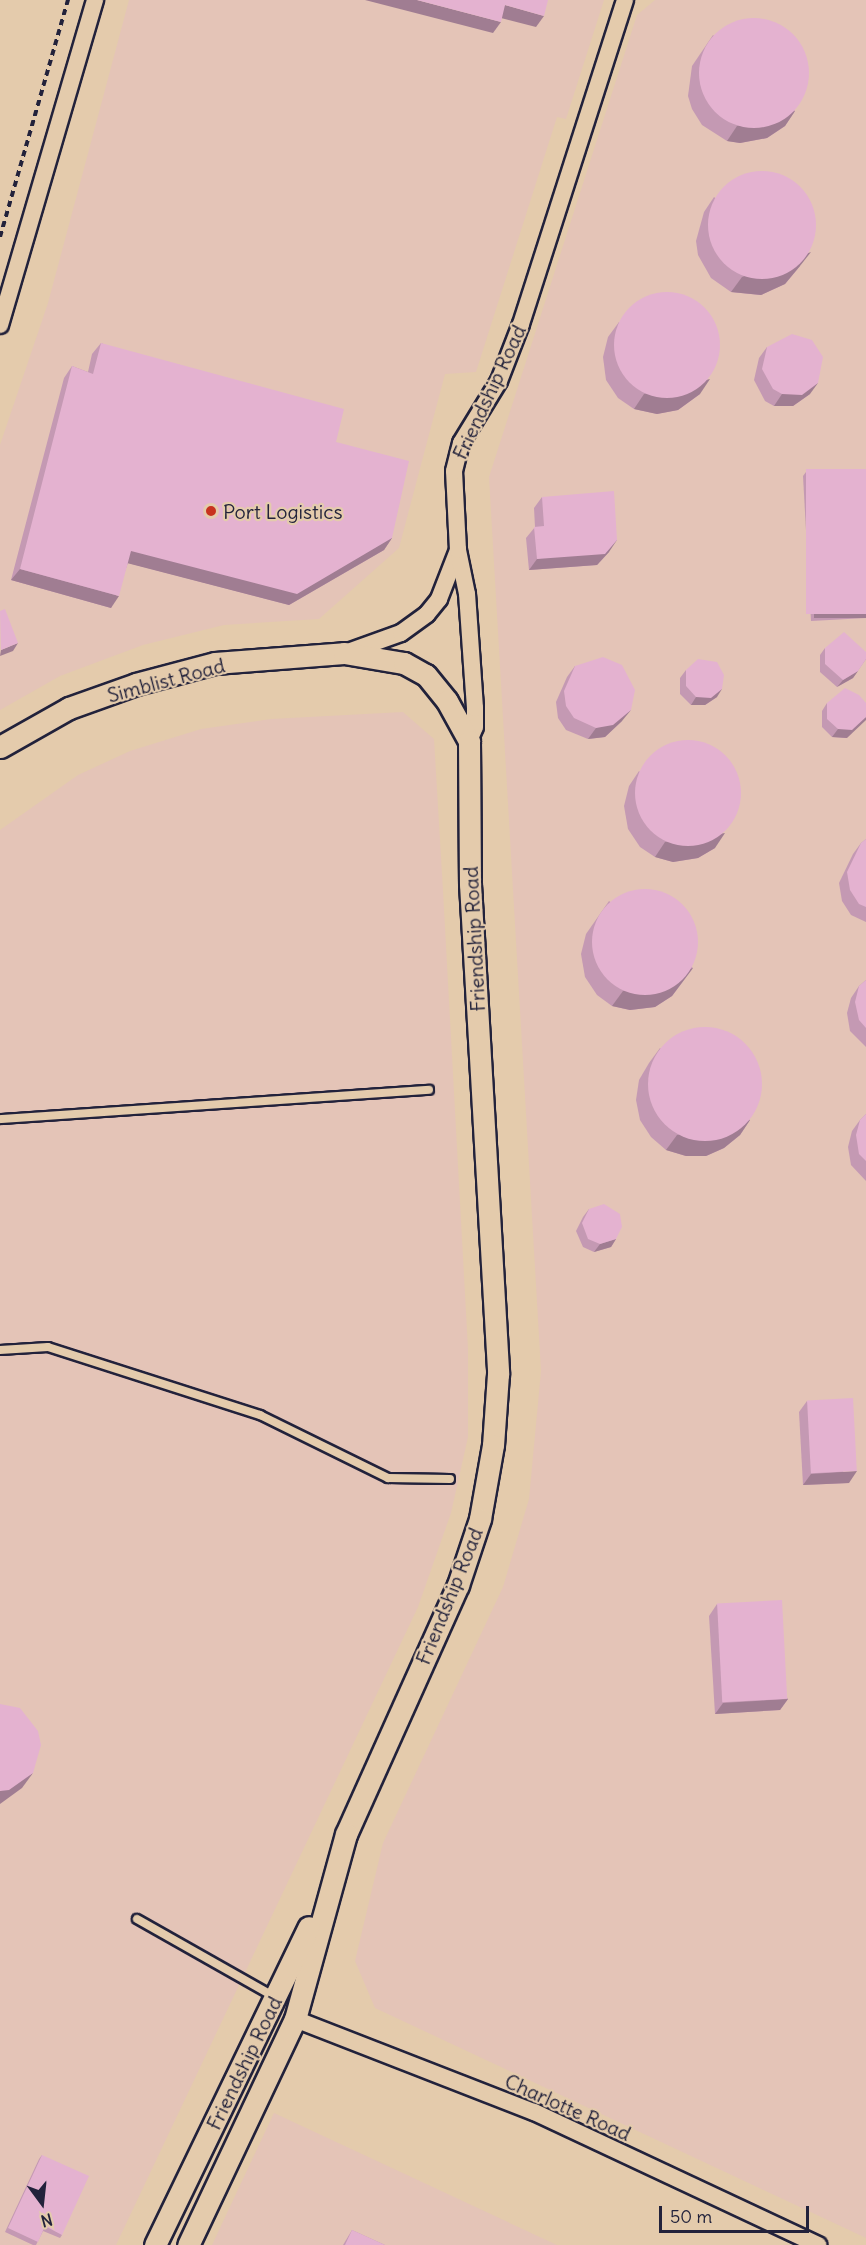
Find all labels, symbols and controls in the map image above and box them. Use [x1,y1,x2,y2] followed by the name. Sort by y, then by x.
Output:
[447,321,531,463] street label: Friendship Road
[223,499,343,523] place label: Port Logistics
[204,504,218,518] marker: Port Logistics
[105,653,227,707] street label: Simblist Road
[458,866,490,1012] street label: Friendship Road
[411,1524,487,1668] street label: Friendship Road
[201,1992,287,2134] street label: Friendship Road
[501,2068,635,2146] street label: Charlotte Road
[12,2173,72,2233] north arrow
[662,2194,812,2232] scale bar
[670,2205,712,2228] text: 50 m
[39,2209,55,2231] text: N

